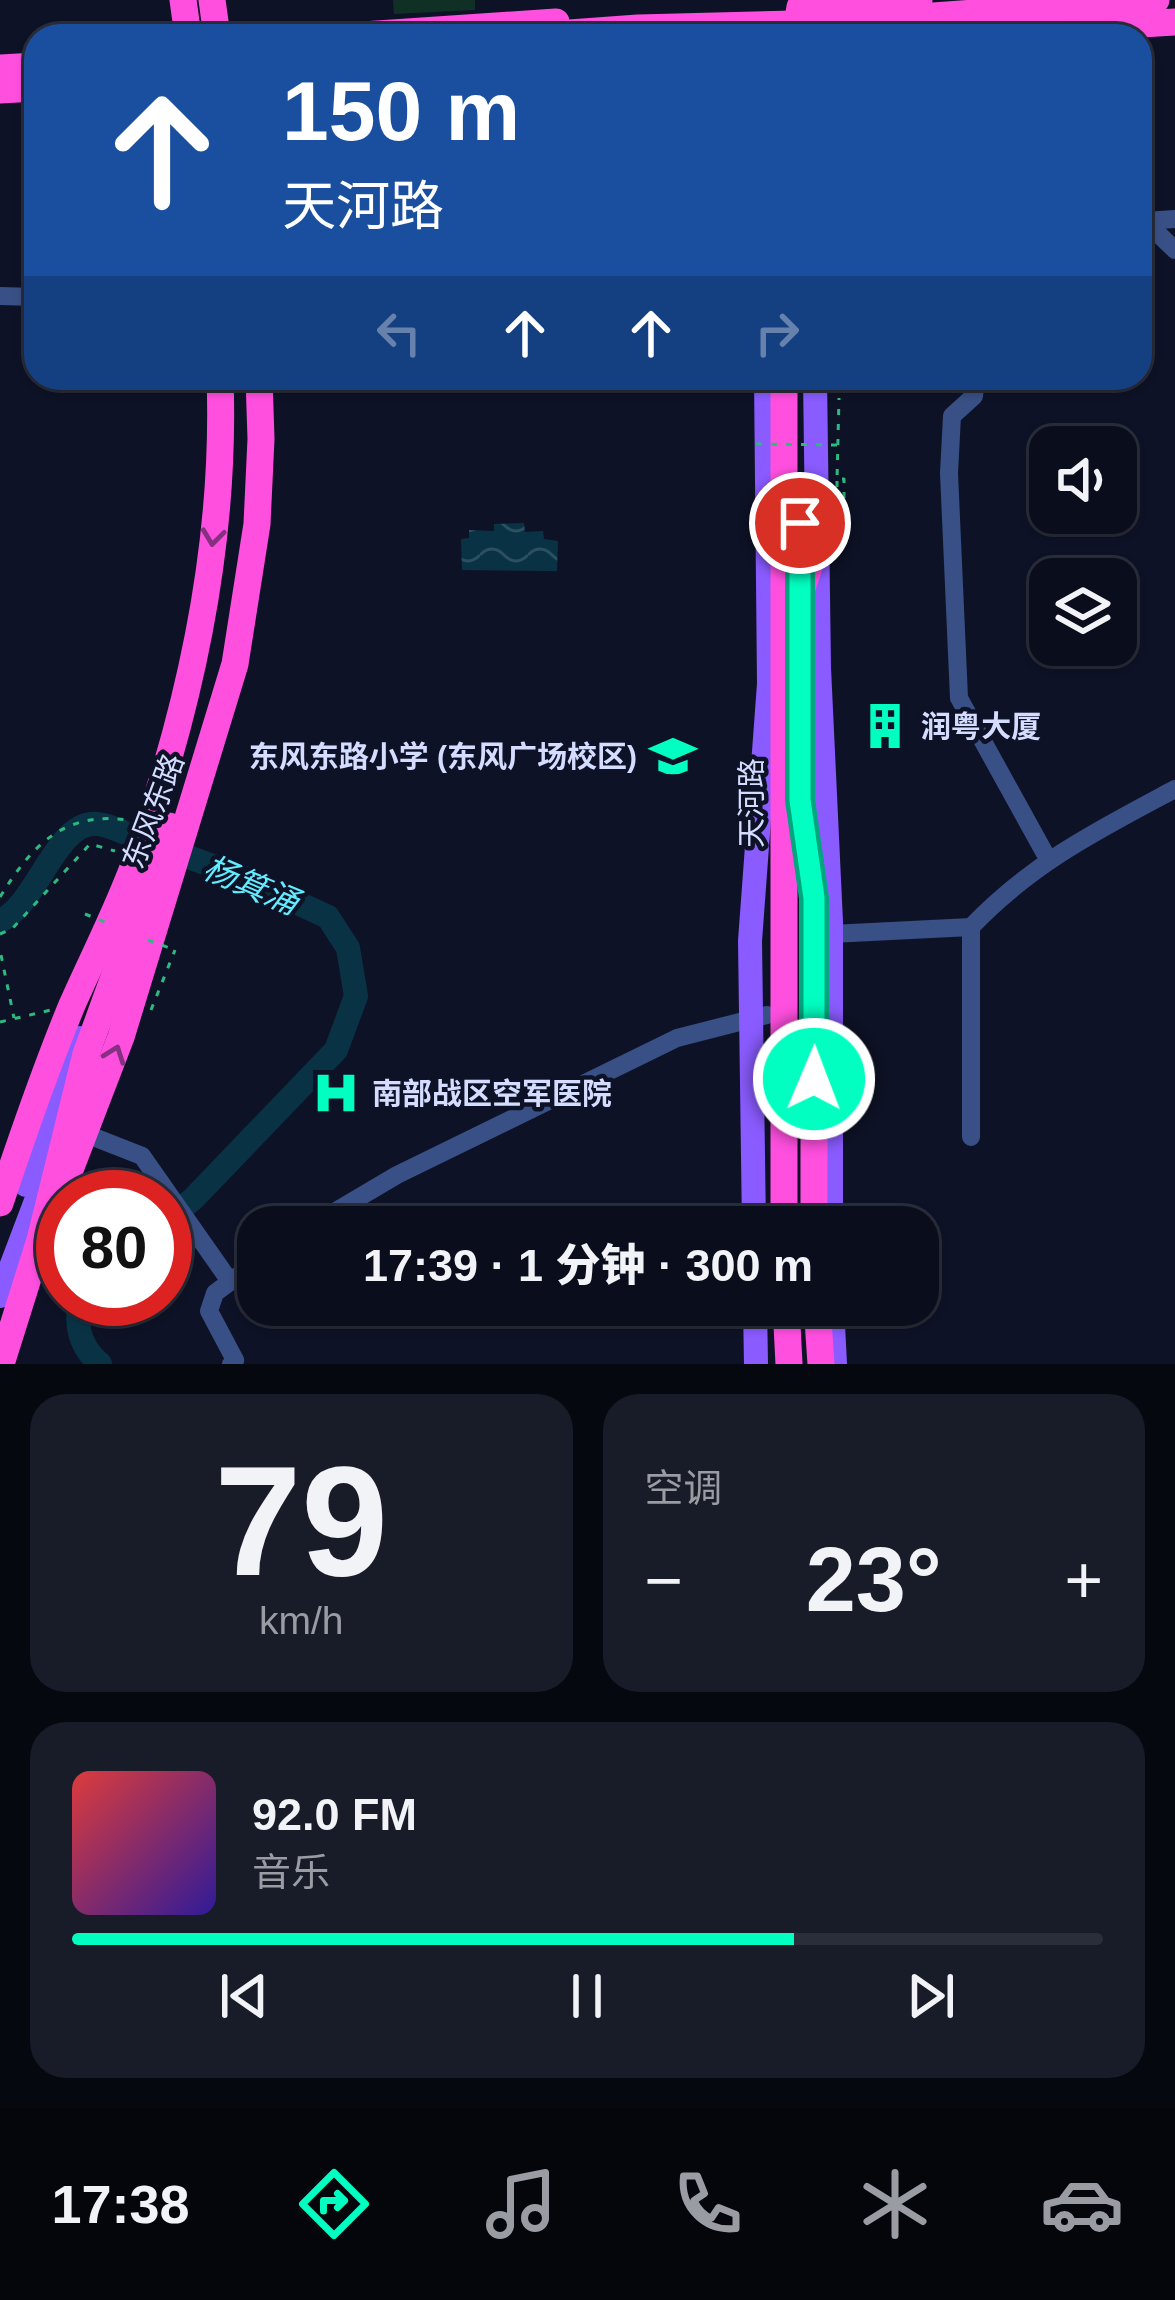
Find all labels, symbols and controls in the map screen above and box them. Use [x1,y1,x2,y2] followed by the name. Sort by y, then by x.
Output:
[282,64,520,158] text: 150 m
[84,72,240,228] icon: ahead
[282,176,444,236] text: 天河路
[366,300,432,366] icon: left
[492,300,558,366] icon: ahead
[618,300,684,366] icon: ahead
[744,300,810,366] icon: right
[1029,426,1137,666] map controls
[1029,426,1137,534] button: sound
[749,472,851,574] pin
[767,490,833,556] icon: arrive
[201,527,227,547] one-way arrow
[1029,558,1137,666] button: layers
[860,701,910,751] building icon: 润粤大厦
[921,710,1041,743] place label: 润粤大厦
[648,731,698,781] school or university icon: 东风东路小学 (东风广场校区)
[249,740,637,773] place label: 东风东路小学 (东风广场校区)
[116,749,190,873] street label: 东风东路
[735,758,768,848] street label: 天河路
[198,849,307,923] water label: 杨箕涌
[751,1016,877,1142] position arrow
[101,1045,125,1066] one-way arrow
[311,1068,361,1118] hospital icon: 南部战区空军医院
[372,1077,612,1110] place label: 南部战区空军医院
[36,1170,192,1326] speed limit sign: 80
[363,1240,813,1291] text: 17:39 · 1 分钟 · 300 m
[214,1434,388,1608] text: 79
[645,1467,723,1510] text: 空调
[806,1530,942,1630] text: 23°
[645,1543,683,1617] text: −
[1064,1543,1103,1617] text: +
[259,1599,344,1642] text: km/h
[252,1789,417,1840] text: 92.0 FM
[252,1851,330,1894] text: 音乐
[211,1963,277,2029] icon: previous
[554,1963,620,2029] icon: pause
[898,1963,964,2029] icon: next
[292,2162,376,2246] icon: directions
[479,2162,563,2246] icon: music
[666,2162,750,2246] icon: phone
[853,2162,937,2246] icon: climate
[1040,2162,1124,2246] icon: car
[51,2174,190,2234] text: 17:38

